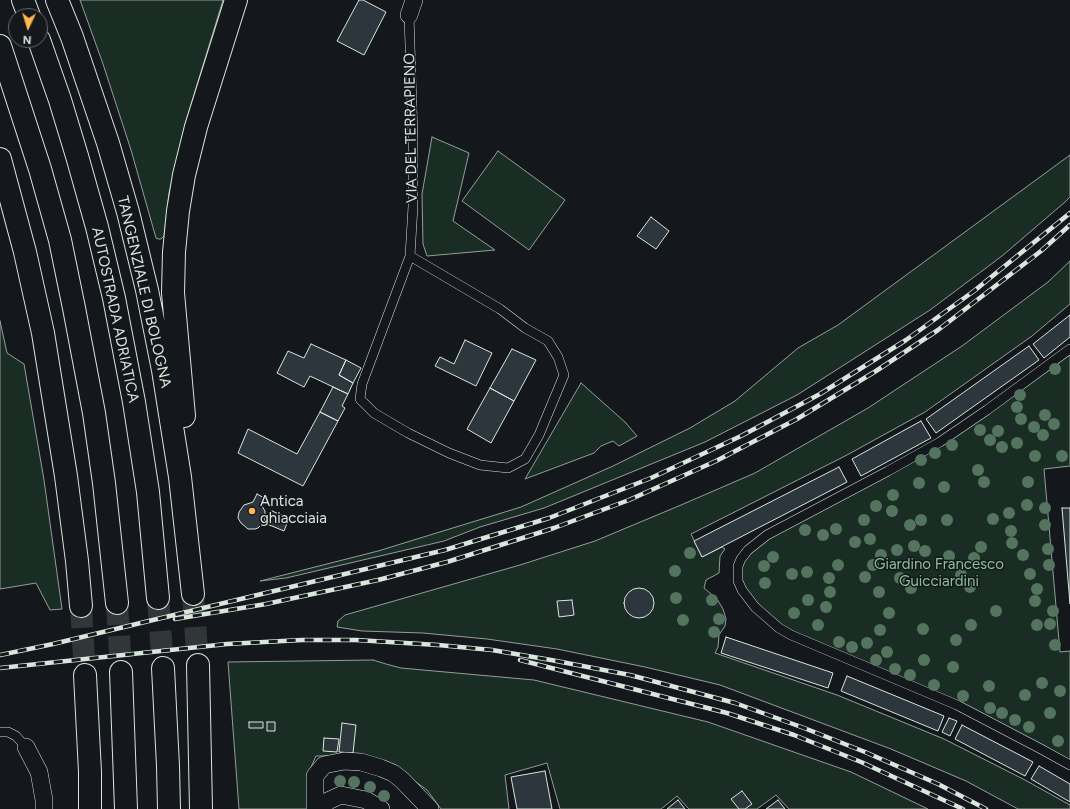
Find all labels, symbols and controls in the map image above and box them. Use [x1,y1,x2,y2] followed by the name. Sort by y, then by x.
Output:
[8,8,48,48] north arrow
[23,33,32,46] text: N
[401,53,421,203] street label: VIA DEL TERRAPIENO
[113,194,175,390] street label: TANGENZIALE DI BOLOGNA
[88,226,142,404] street label: AUTOSTRADA ADRIATICA
[260,493,327,528] place label: Antica ghiacciaia
[247,506,257,516] marker: Antica ghiacciaia
[874,556,1004,591] park label: Giardino Francesco Guicciardini

